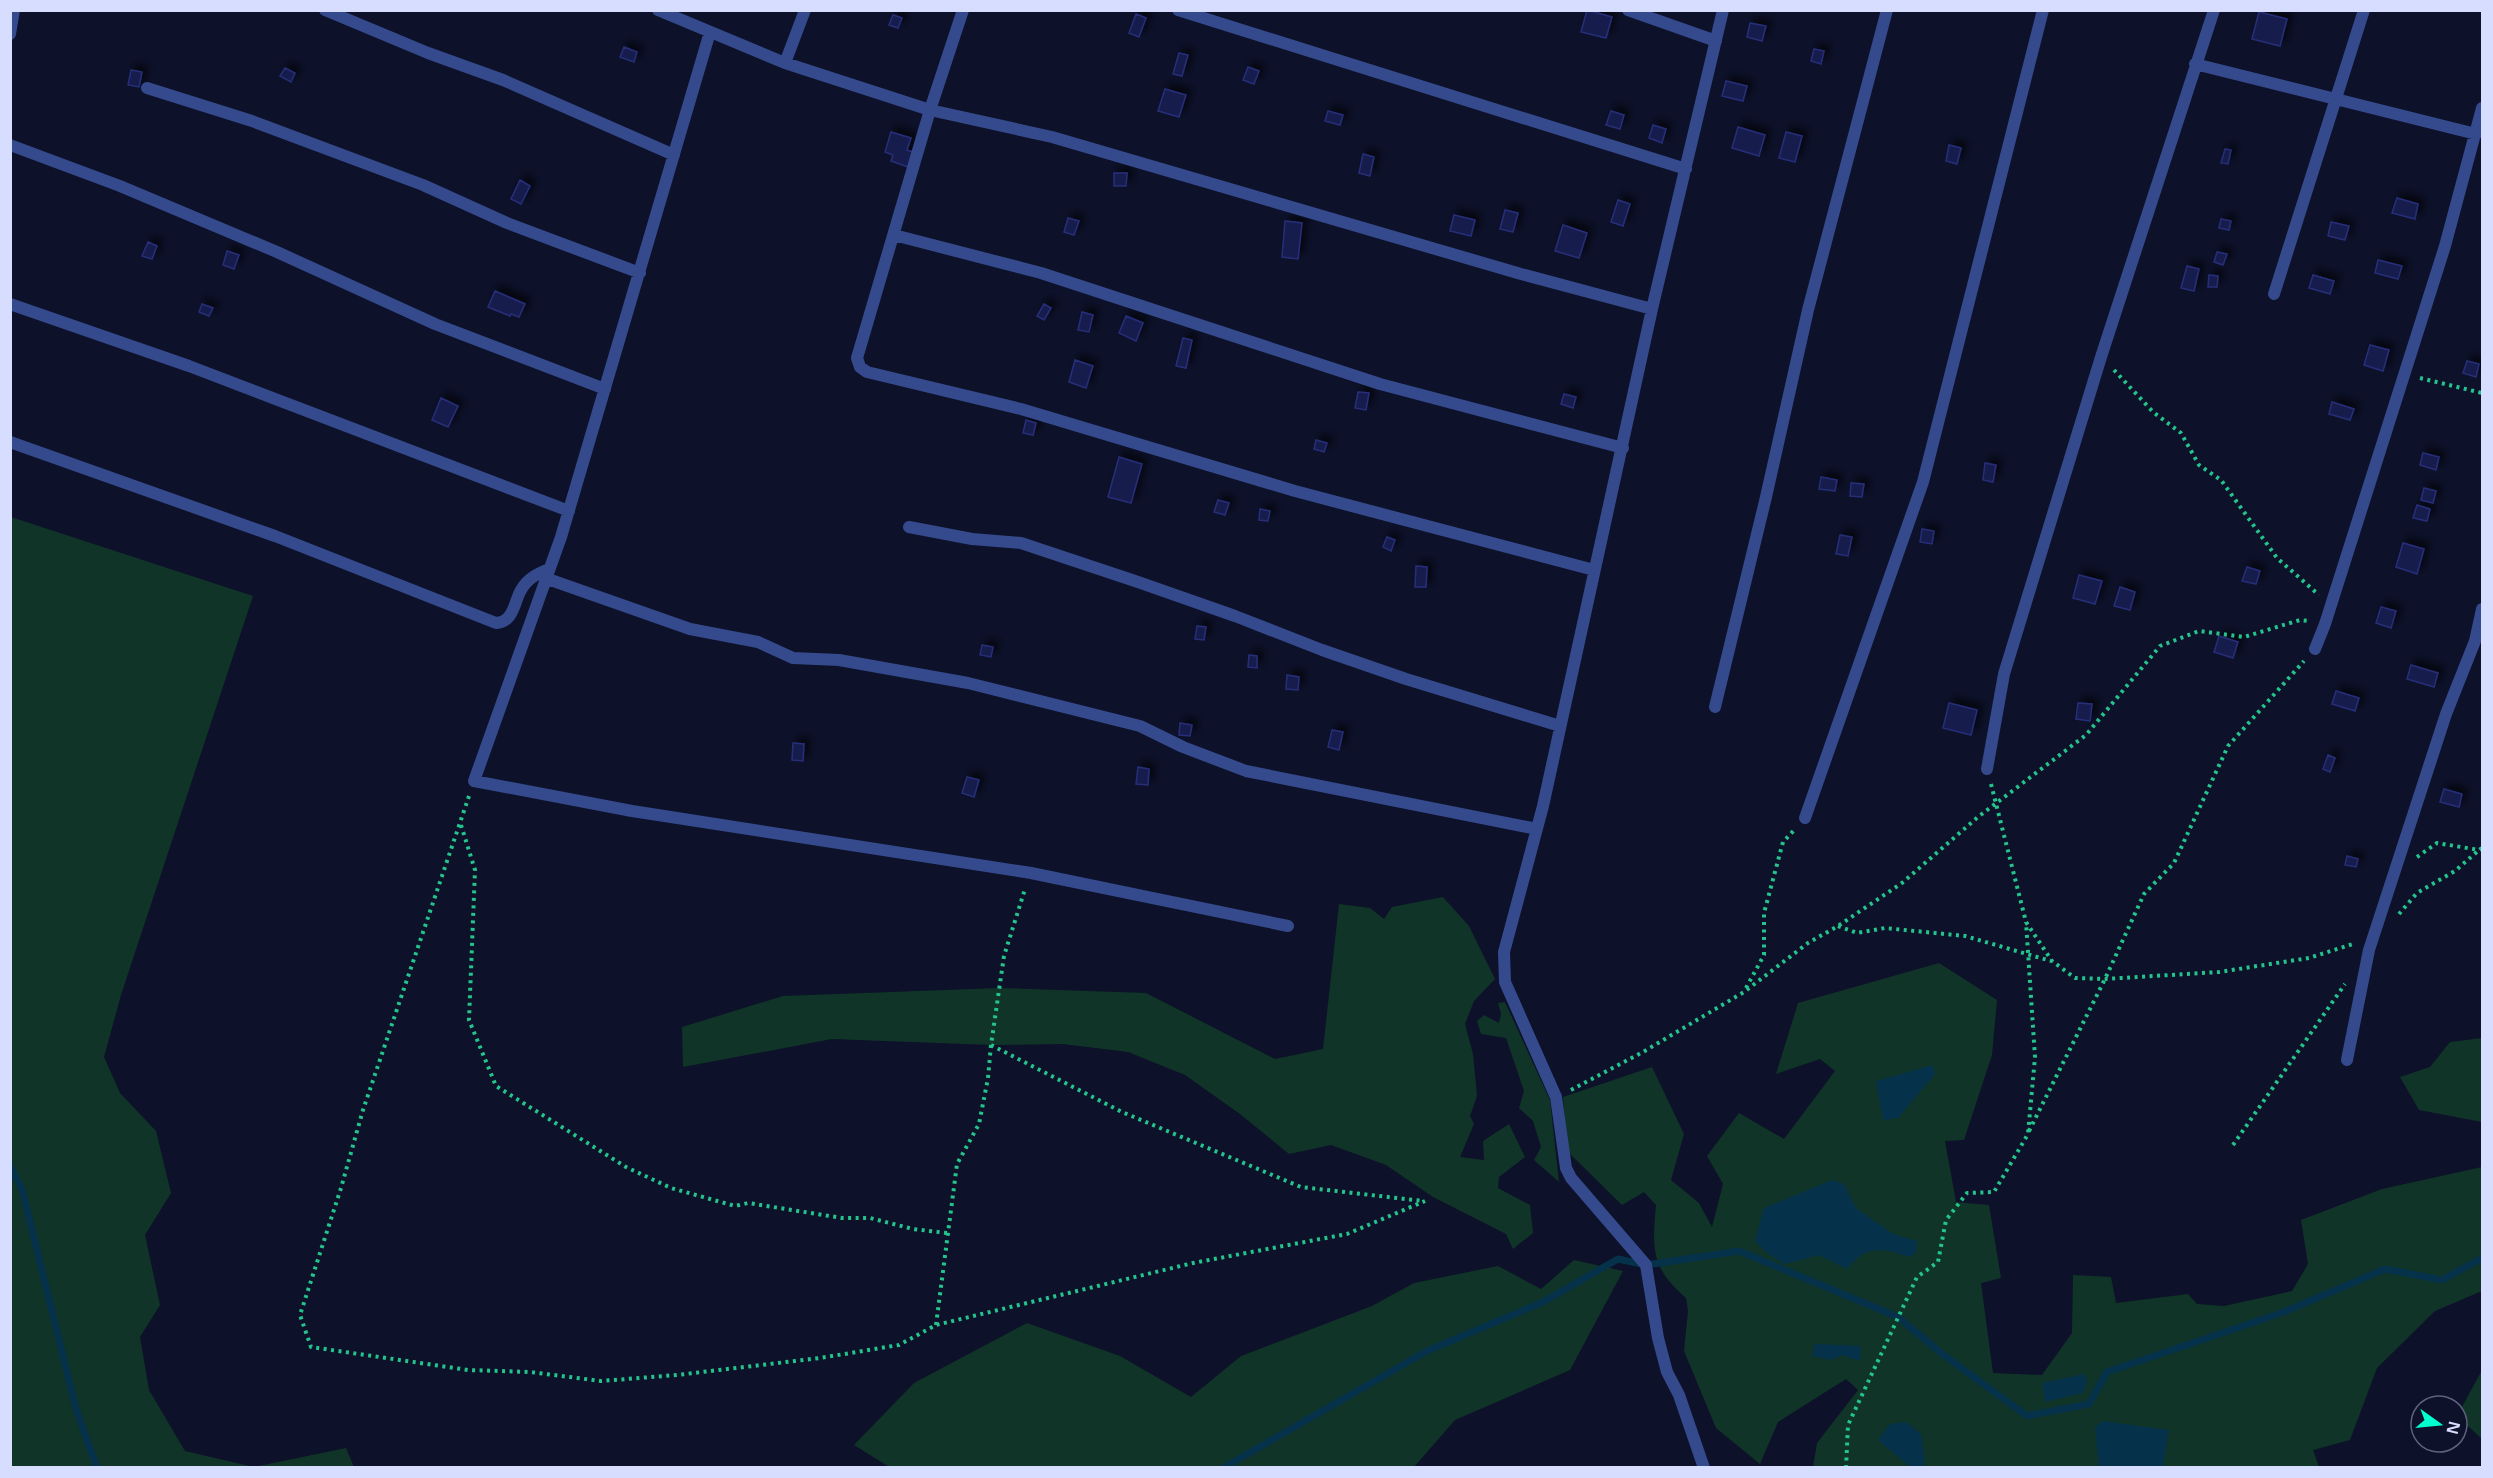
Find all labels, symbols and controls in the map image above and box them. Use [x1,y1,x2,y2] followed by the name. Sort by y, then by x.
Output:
[2409,1394,2469,1454] north arrow
[2441,1419,2466,1437] text: N

